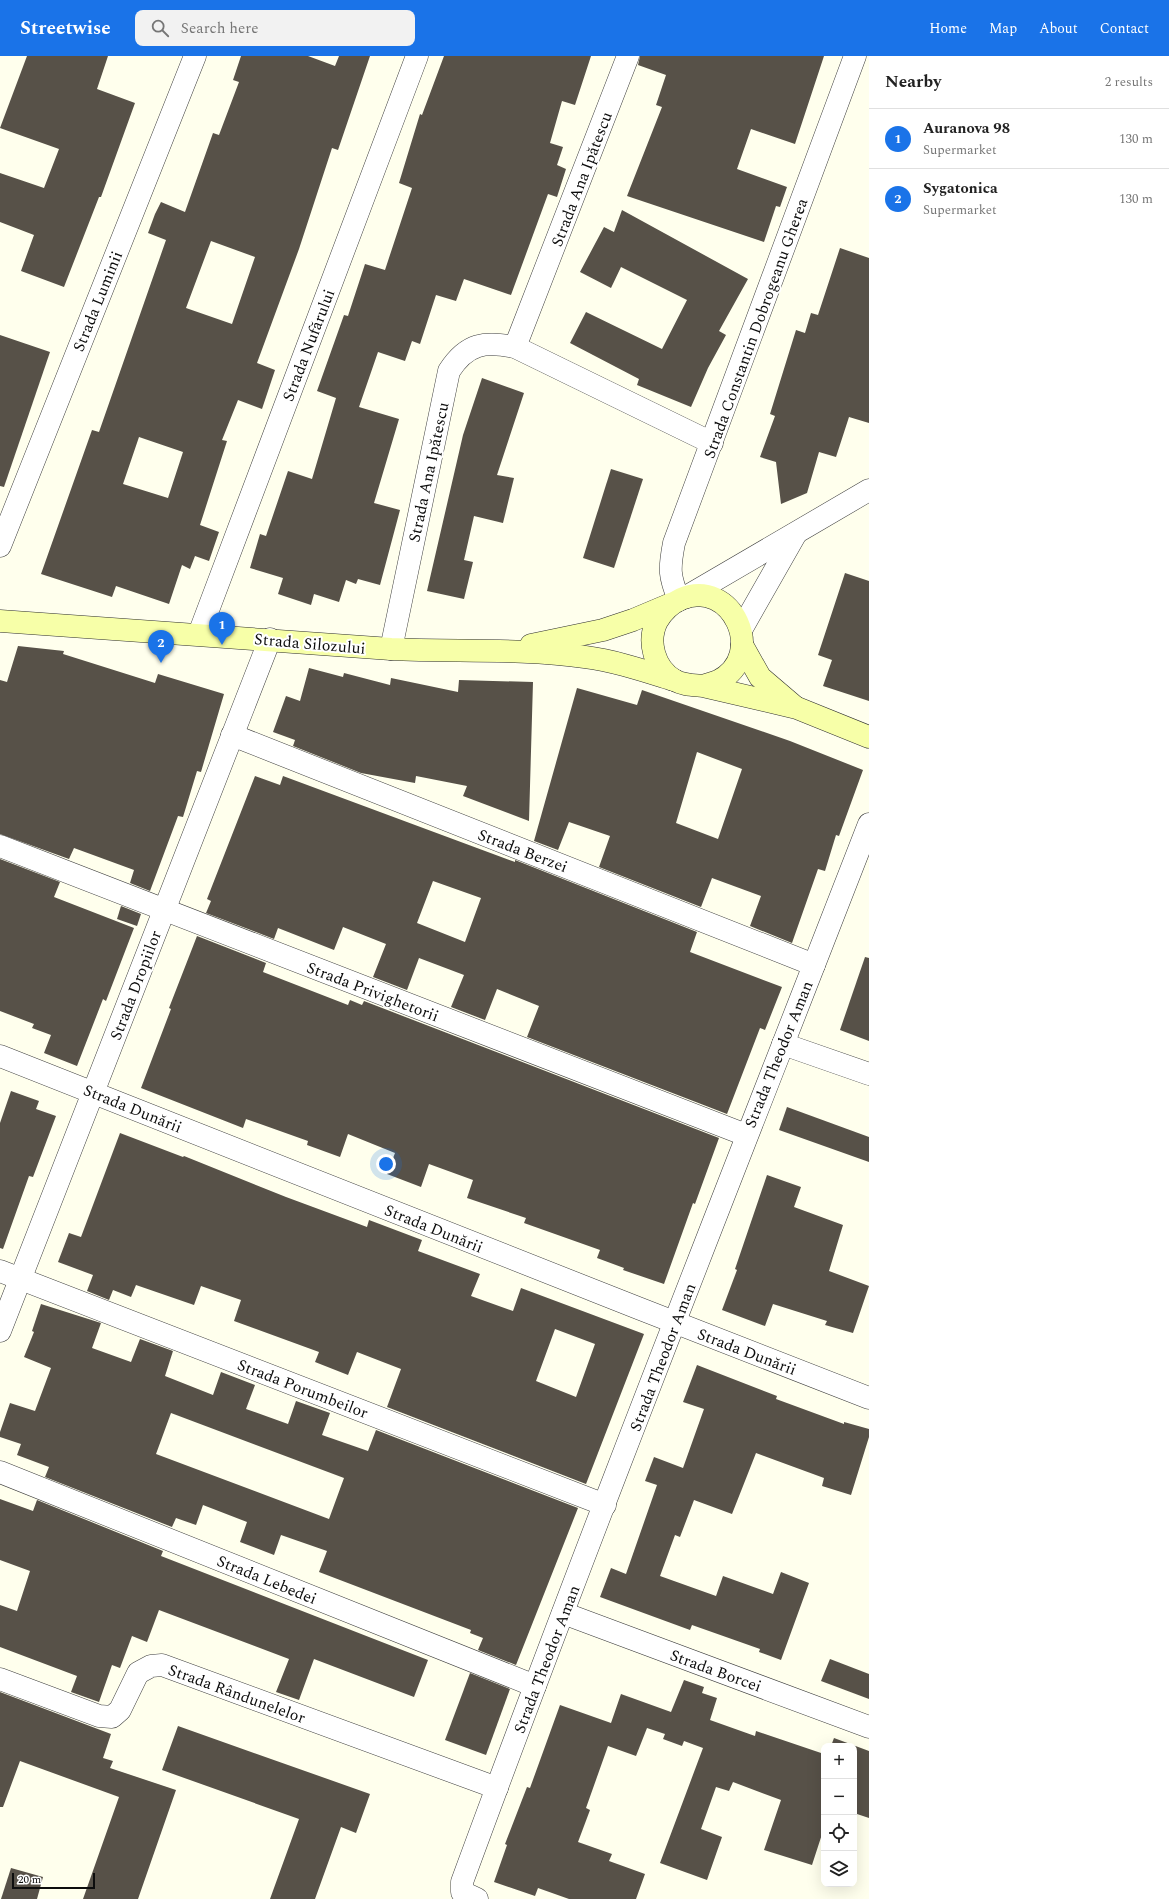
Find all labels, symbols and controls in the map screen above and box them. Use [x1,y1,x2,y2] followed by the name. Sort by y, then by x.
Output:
[135,10,415,46] search box
[20,14,111,43] text: Streetwise
[149,17,171,39] icon: search
[181,17,259,40] text: Search here
[929,18,967,39] text: Home
[989,18,1017,39] text: Map
[1039,18,1078,39] text: About
[1100,18,1149,39] text: Contact
[885,69,941,95] text: Nearby
[1105,72,1153,92] text: 2 results
[545,108,619,250] street label: Strada Ana Ipătescu
[923,117,1010,140] text: Auranova 98
[894,129,902,149] text: 1
[1119,129,1153,149] text: 130 m
[923,140,997,160] text: Supermarket
[923,177,998,200] text: Sygatonica
[894,189,902,209] text: 2
[1119,189,1153,209] text: 130 m
[698,195,814,462] street label: Strada Constantin Dobrogeanu Gherea
[923,200,997,220] text: Supermarket
[67,247,129,355] street label: Strada Luminii
[276,286,341,405] street label: Strada Nufărului
[402,400,456,545] street label: Strada Ana Ipătescu
[209,612,235,645] pin: 1
[253,627,367,661] street label: Strada Silozului
[148,630,174,663] pin: 2
[474,823,571,879] street label: Strada Berzei
[104,927,168,1044] street label: Strada Dropiilor
[303,956,442,1028] street label: Strada Privighetorii
[738,977,819,1132] street label: Strada Theodor Aman
[80,1078,186,1140] street label: Strada Dunării
[376,1154,396,1174] your location
[381,1198,487,1260] street label: Strada Dunării
[624,1280,702,1435] street label: Strada Theodor Aman
[694,1322,800,1382] street label: Strada Dunării
[234,1353,372,1425] street label: Strada Porumbeilor
[213,1549,320,1611] street label: Strada Lebedei
[508,1582,586,1737] street label: Strada Theodor Aman
[667,1643,765,1699] street label: Strada Borcei
[165,1658,309,1730] street label: Strada Rândunelelor
[821,1743,857,1887] map controls
[821,1743,857,1779] button: +
[821,1779,857,1815] button: −
[821,1815,857,1851] button: locate
[821,1851,857,1887] button: layers
[12,1871,95,1890] scale bar
[18,1871,41,1888] text: 20 m

